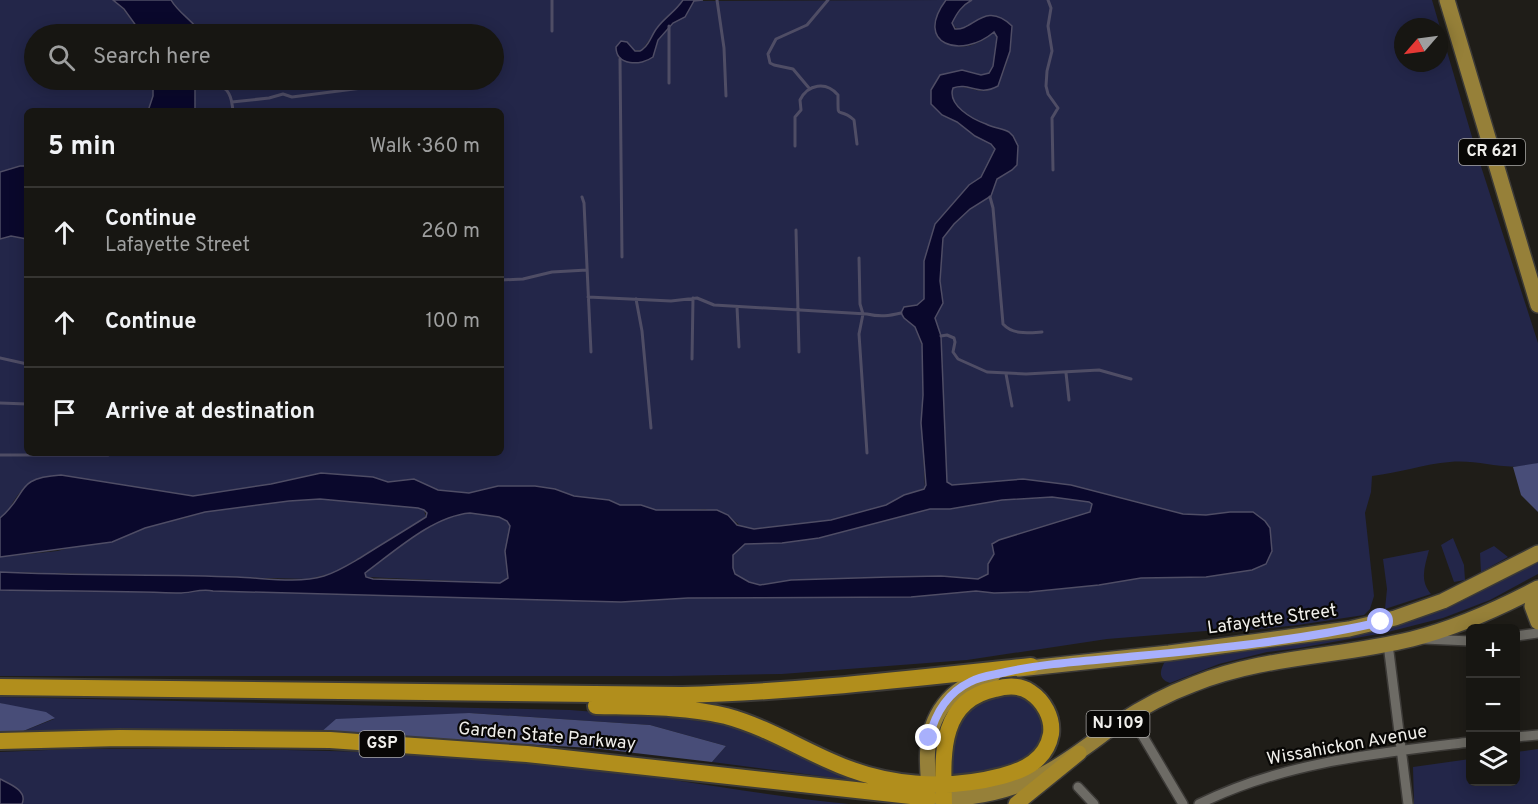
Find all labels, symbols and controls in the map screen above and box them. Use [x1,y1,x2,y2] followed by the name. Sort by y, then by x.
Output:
[1394,18,1448,72] north arrow
[24,24,504,90] search box
[45,41,78,74] icon: search
[93,44,211,71] text: Search here
[48,131,116,164] text: 5 min
[369,134,480,160] text: Walk · 360 m
[1459,139,1525,165] road number: CR 621
[105,206,196,233] text: Continue
[48,216,81,249] icon: ahead
[421,219,480,245] text: 260 m
[105,233,250,259] text: Lafayette Street
[48,306,81,339] icon: ahead
[105,309,196,336] text: Continue
[425,309,480,335] text: 100 m
[48,396,81,429] icon: arrive
[105,399,315,426] text: Arrive at destination
[1206,600,1338,640] street label: Lafayette Street
[1367,608,1393,634] route start
[1466,624,1520,786] map controls
[1466,624,1520,678] button: +
[1466,678,1520,732] button: −
[1086,711,1150,737] road number: NJ 109
[457,718,637,756] street label: Garden State Parkway
[1265,721,1429,771] street label: Wissahickon Avenue
[915,724,941,750] route end
[360,731,404,757] road number: GSP
[1466,732,1520,786] button: layers

